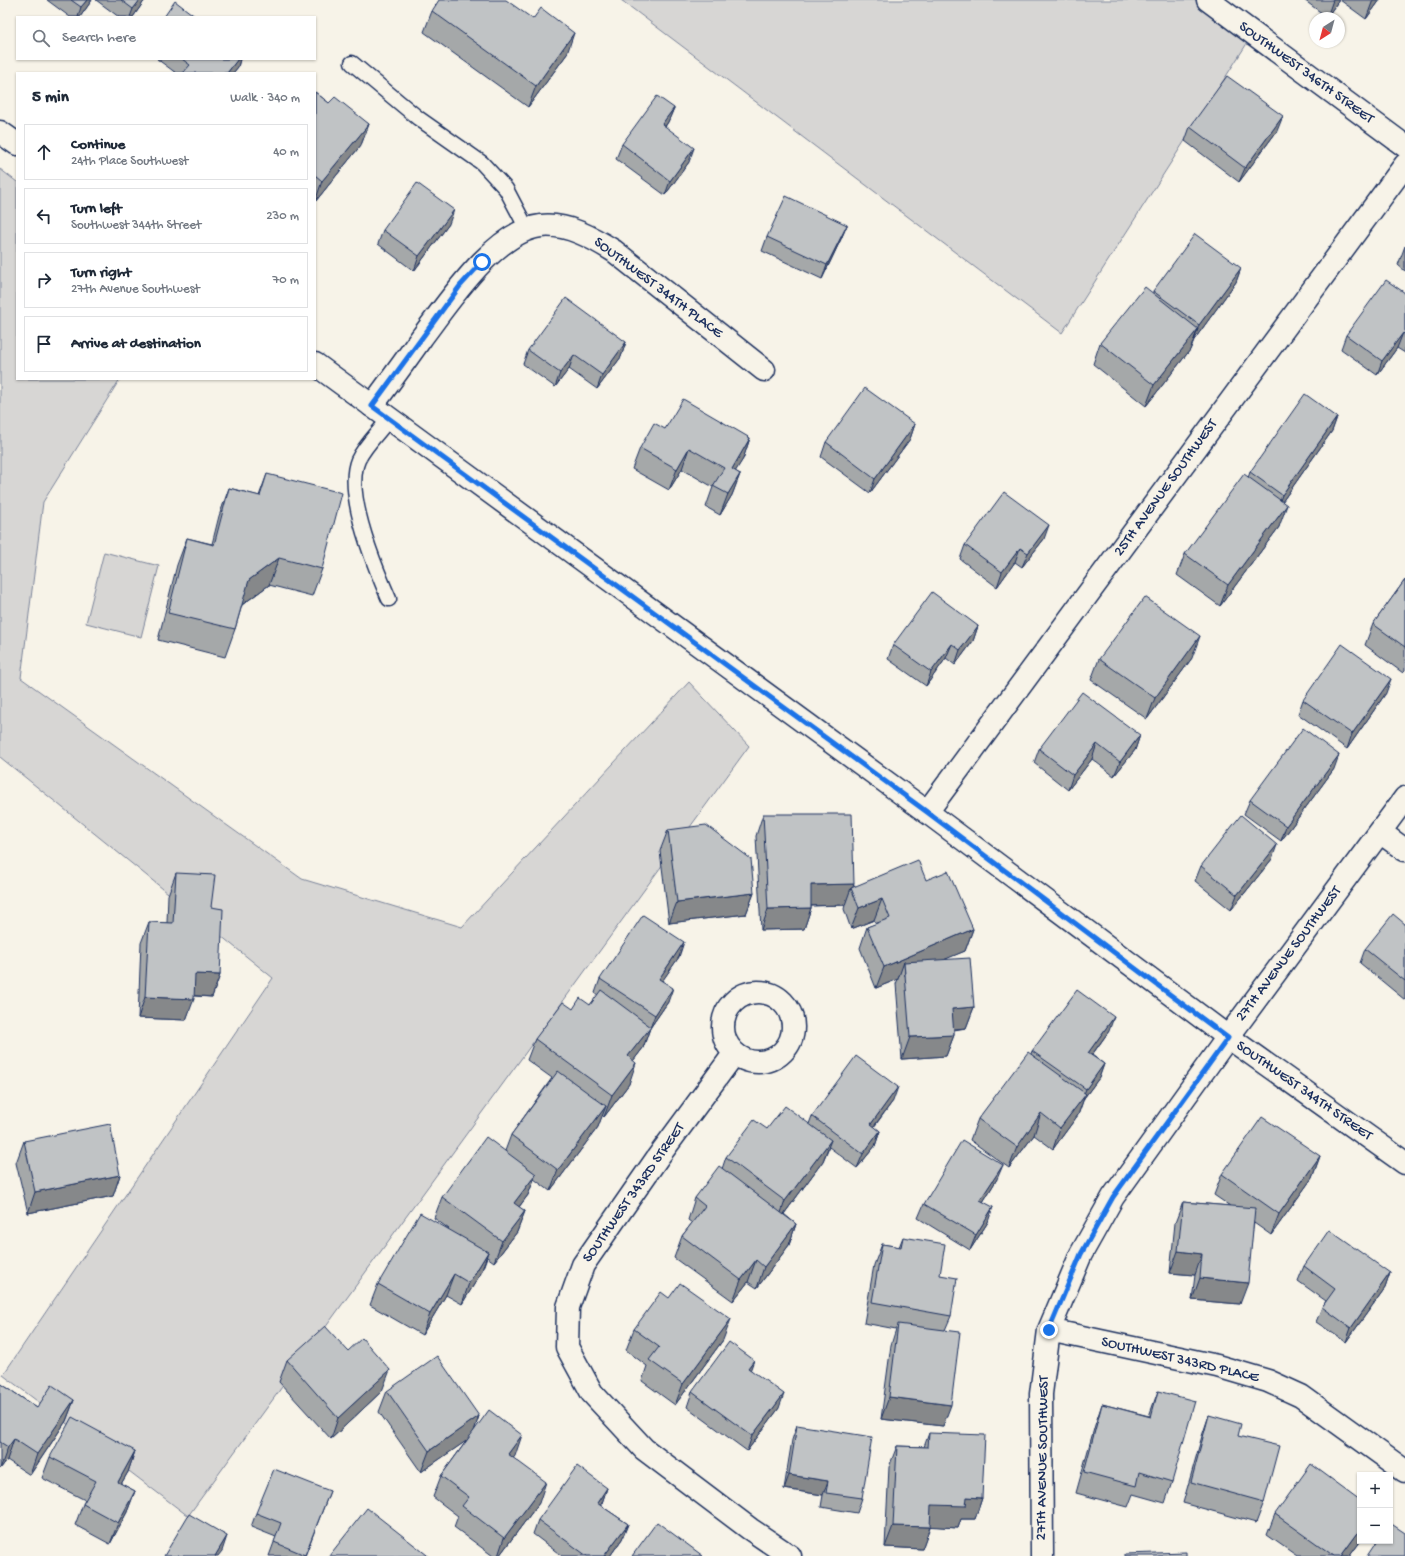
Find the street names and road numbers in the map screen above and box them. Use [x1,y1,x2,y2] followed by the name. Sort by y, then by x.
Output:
[1235,18,1378,129] street label: SOUTHWEST 346TH STREET
[590,233,727,343] street label: SOUTHWEST 344TH PLACE
[1110,415,1222,560] street label: 25TH AVENUE SOUTHWEST
[1232,882,1346,1025] street label: 27TH AVENUE SOUTHWEST
[1232,1037,1377,1146] street label: SOUTHWEST 344TH STREET
[579,1119,690,1266] street label: SOUTHWEST 343RD STREET
[1099,1333,1261,1387] street label: SOUTHWEST 343RD PLACE
[1033,1374,1053,1541] street label: 27TH AVENUE SOUTHWEST

